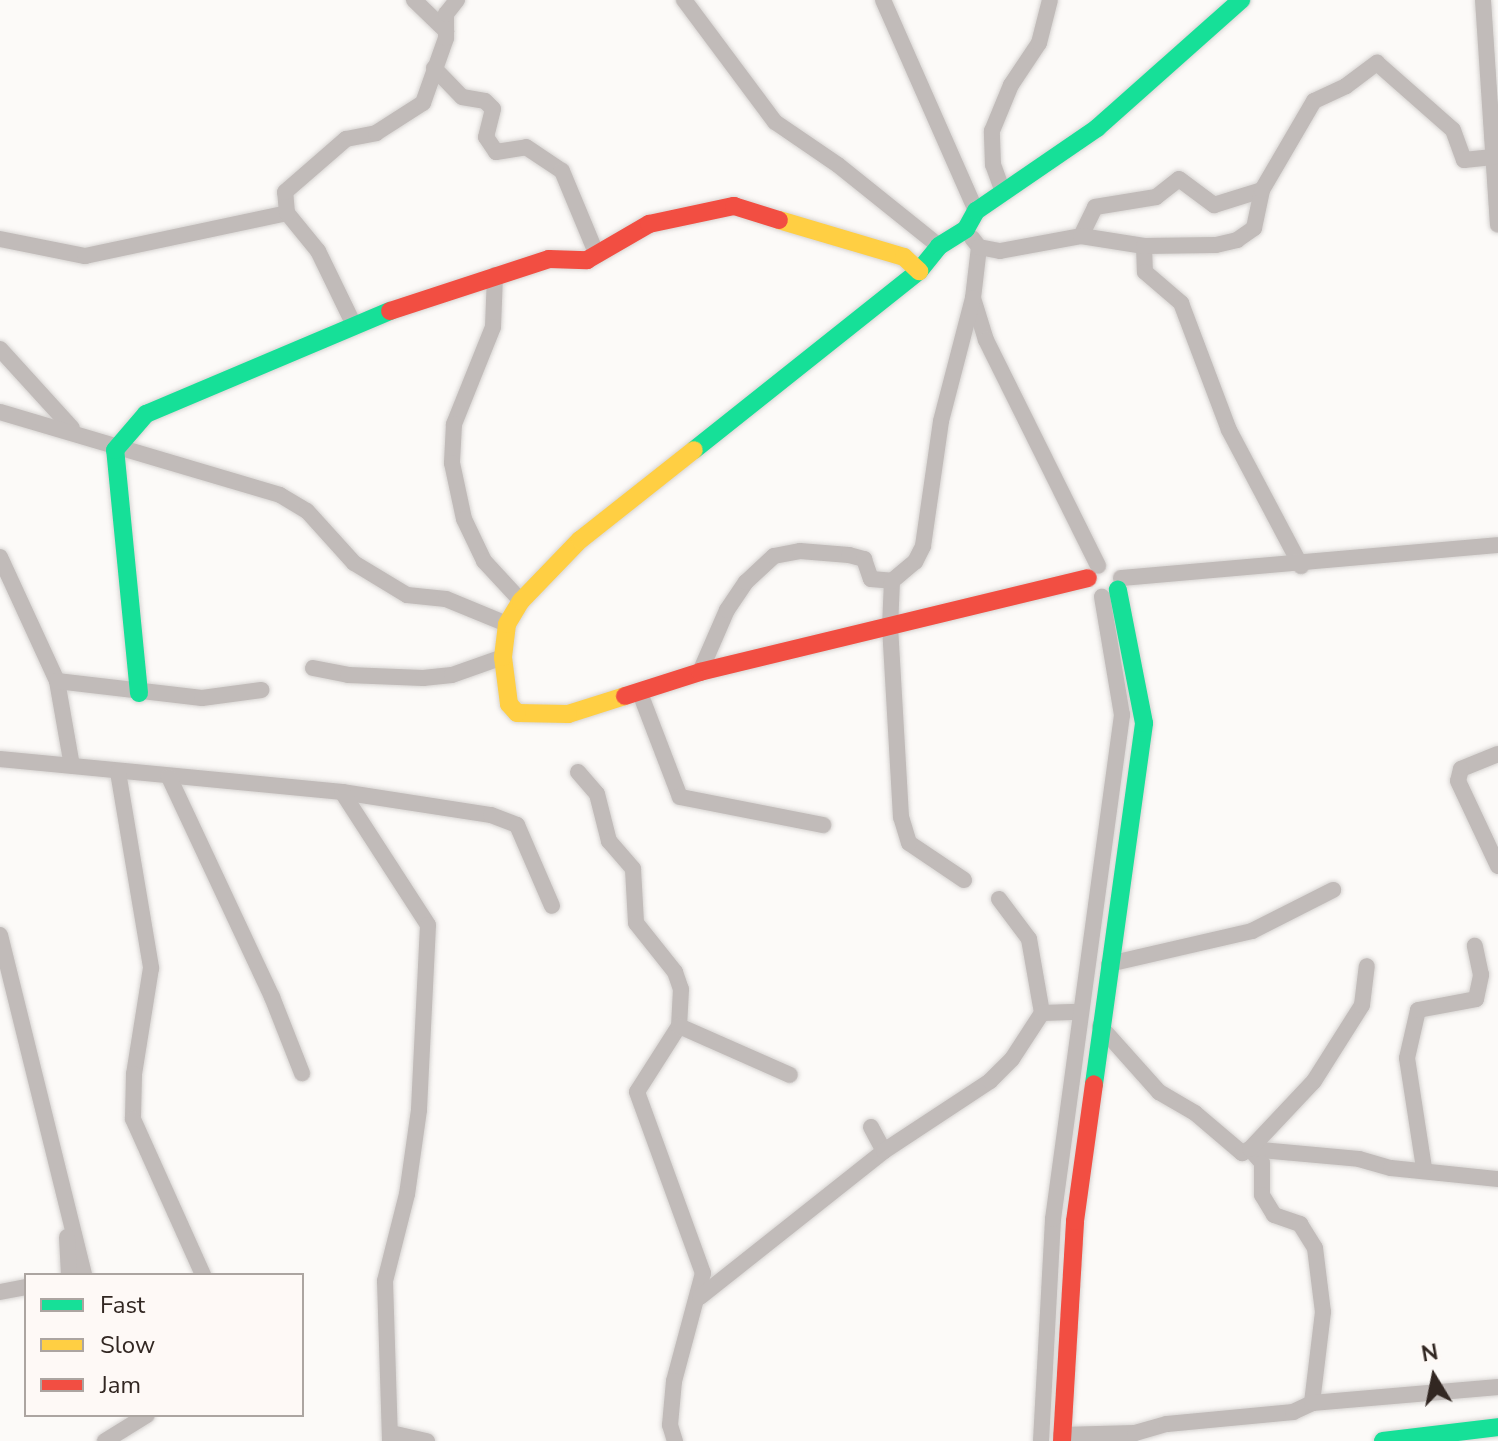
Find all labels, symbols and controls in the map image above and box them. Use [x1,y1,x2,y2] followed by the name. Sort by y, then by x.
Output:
[24,1273,304,1417] legend
[100,1289,145,1321] text: Fast
[100,1329,155,1361] text: Slow
[1394,1337,1474,1417] north arrow
[1419,1337,1441,1370] text: N
[100,1369,141,1401] text: Jam

